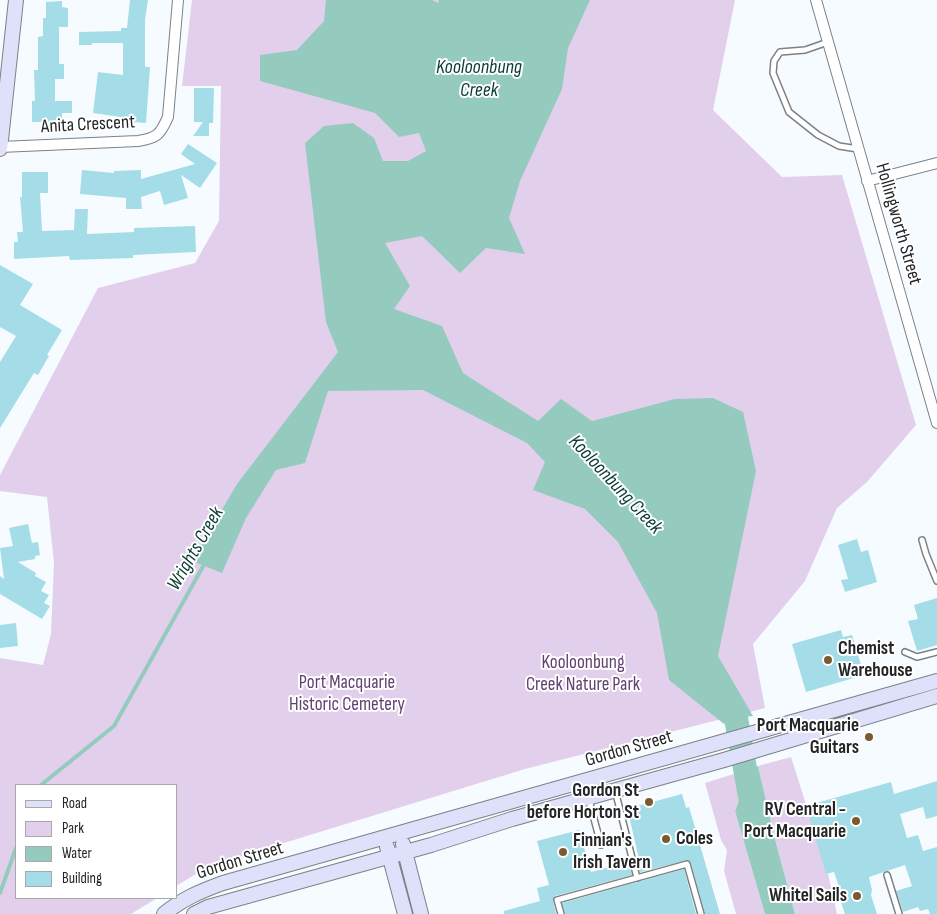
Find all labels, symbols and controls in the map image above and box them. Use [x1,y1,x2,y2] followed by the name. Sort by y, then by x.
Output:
[436,56,522,103] water label: Kooloonbung Creek
[40,111,136,139] street label: Anita Crescent
[870,161,926,287] street label: Hollingworth Street
[563,430,667,540] water label: Kooloonbung Creek
[163,503,229,595] water label: Wrights Creek
[838,638,913,682] place label: Chemist Warehouse
[526,652,640,696] park label: Kooloonbung Creek Nature Park
[822,654,834,666] marker: Chemist Warehouse
[289,672,405,716] park label: Port Macquarie Historic Cemetery
[757,715,859,759] place label: Port Macquarie Guitars
[583,726,675,772] street label: Gordon Street
[863,731,875,743] marker: Port Macquarie Guitars
[527,780,639,824] place label: Gordon St before Horton St
[15,784,178,899] legend
[62,794,87,813] text: Road
[643,796,655,808] marker: Gordon St before Horton St
[744,799,846,843] place label: RV Central - Port Macquarie
[850,815,862,827] marker: RV Central - Port Macquarie
[62,819,84,838] text: Park
[676,828,713,850] place label: Coles
[573,830,651,874] place label: Finnian's Irish Tavern
[660,833,672,845] marker: Coles
[194,837,286,885] street label: Gordon Street
[62,844,92,863] text: Water
[557,846,569,858] marker: Finnian's Irish Tavern
[62,869,102,888] text: Building
[769,885,847,907] place label: Whitel Sails
[851,890,863,902] marker: Whitel Sails

